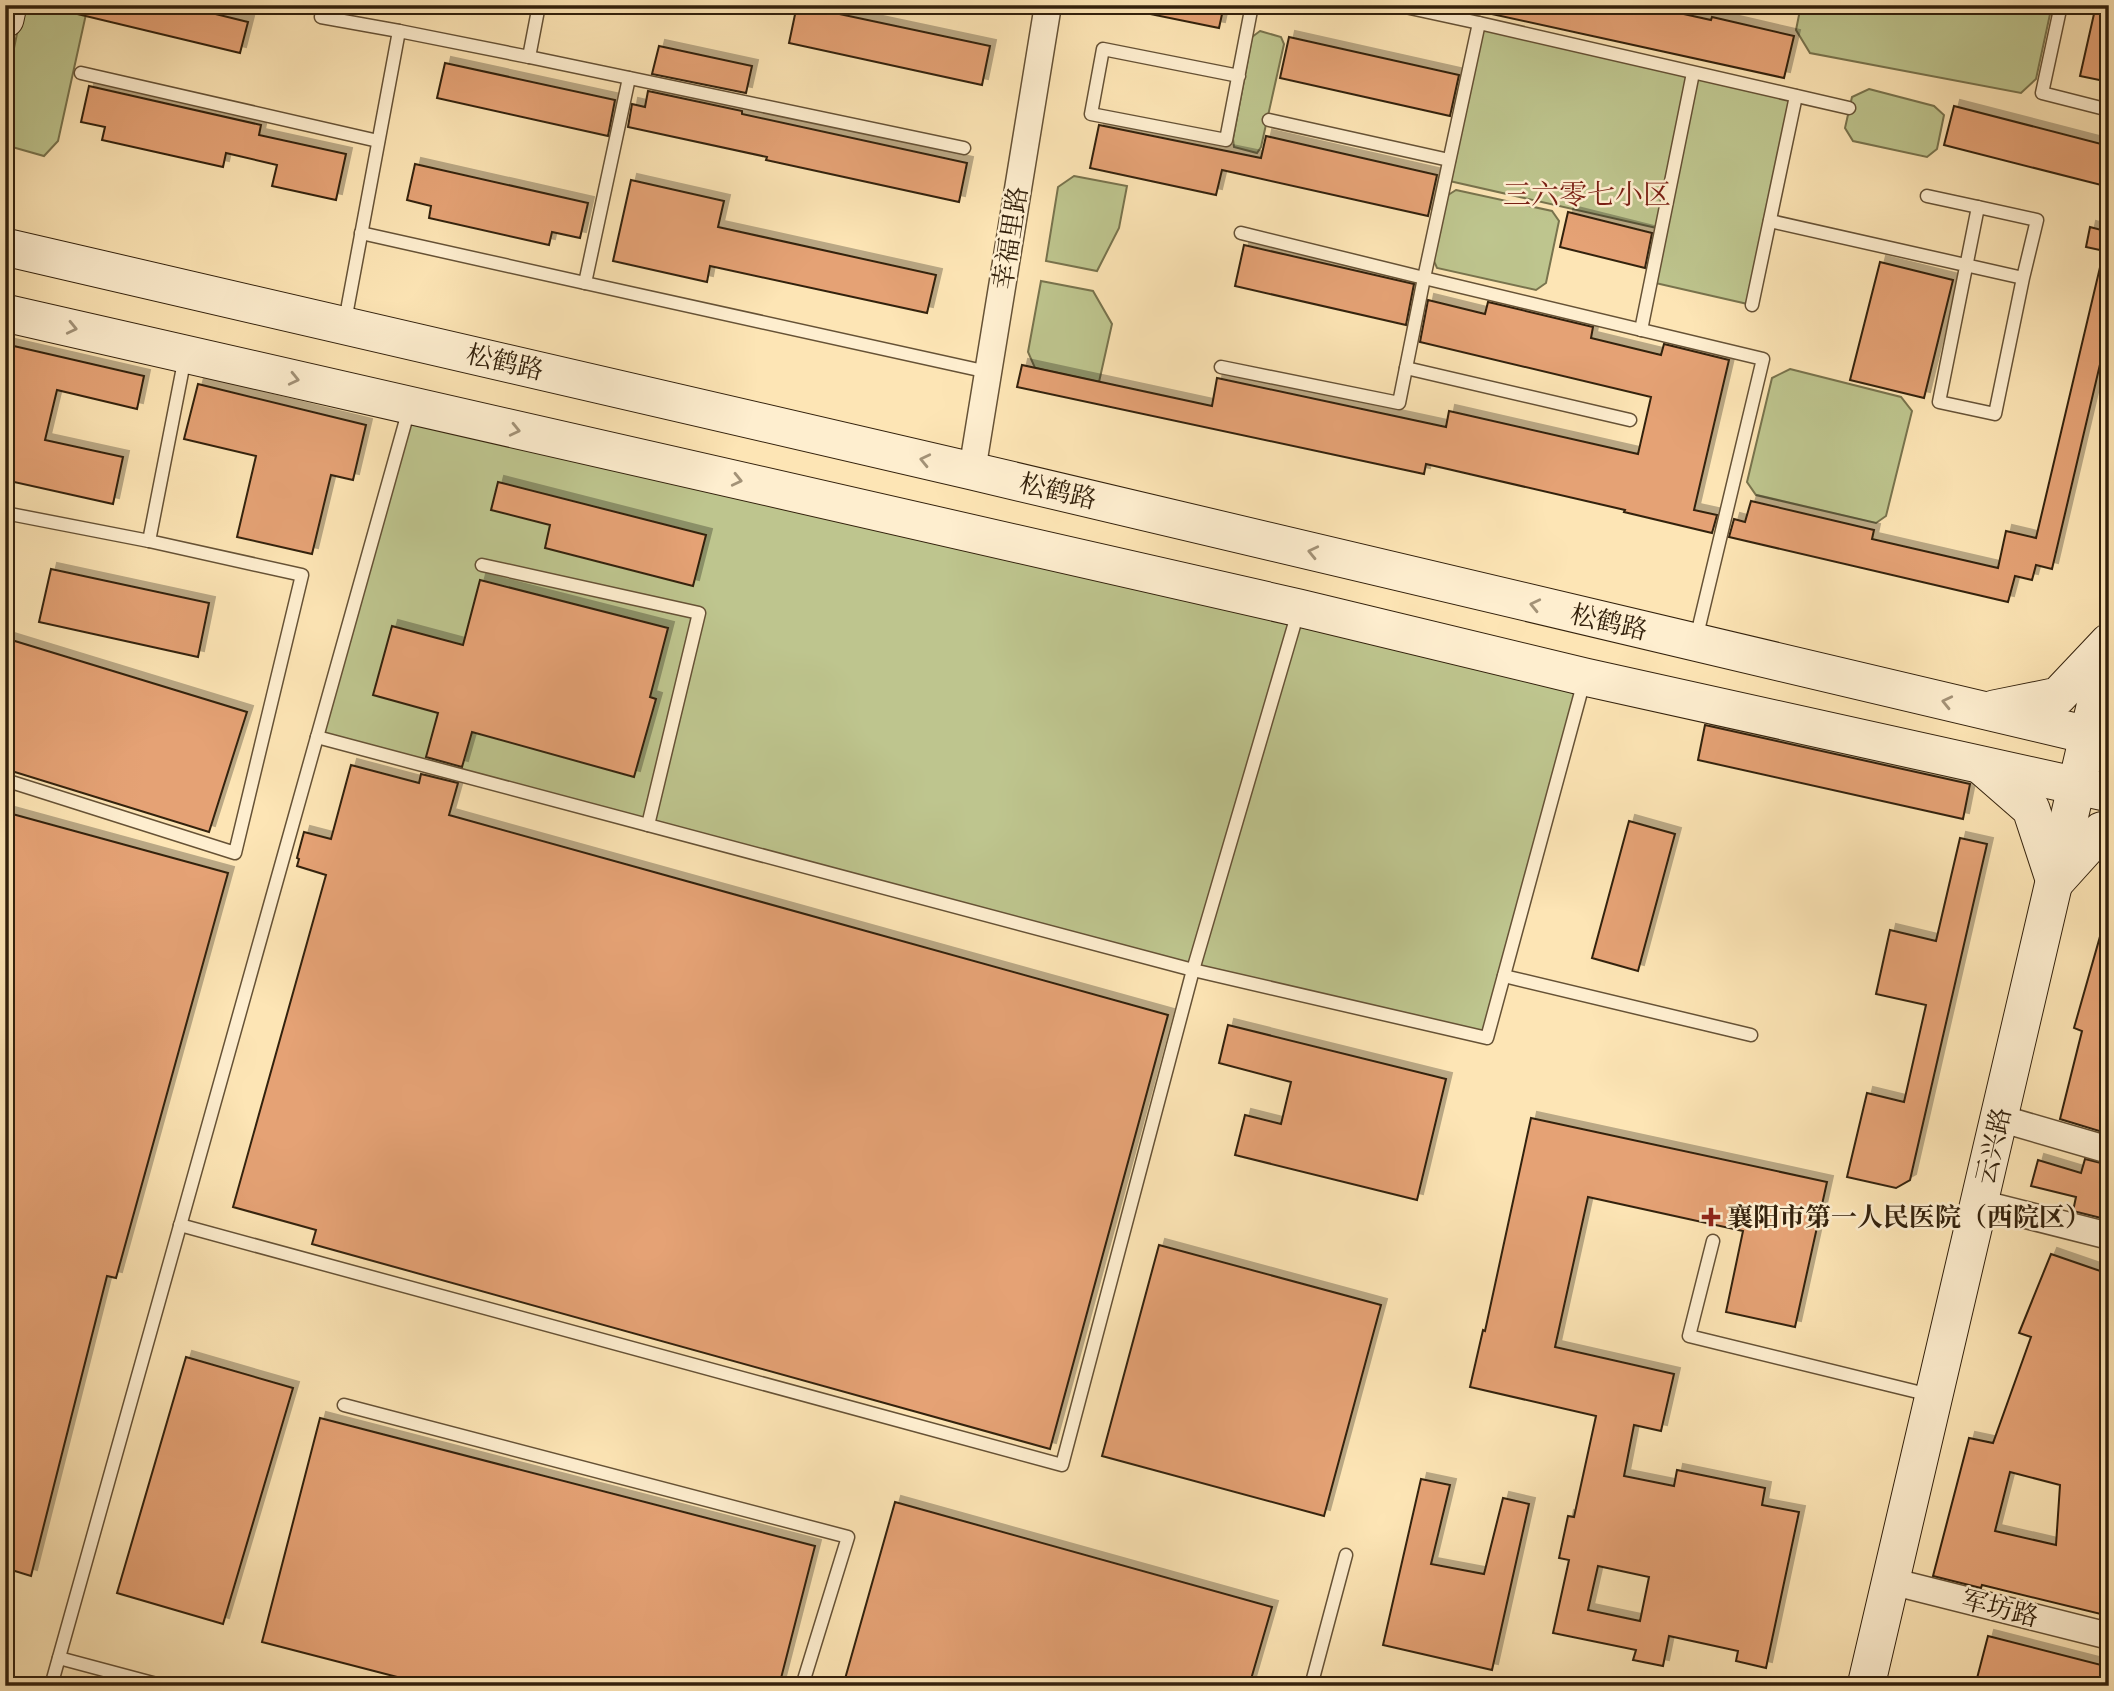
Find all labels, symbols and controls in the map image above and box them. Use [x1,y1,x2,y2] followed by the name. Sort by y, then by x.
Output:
[1503,176,1671,214] district label: 三六零七小区
[985,184,1036,292] street label: 幸福里路
[66,320,78,334] one-way arrow
[463,337,547,388] street label: 松鹤路
[288,371,300,385] one-way arrow
[509,421,521,436] one-way arrow
[919,453,931,468] one-way arrow
[1016,466,1100,517] street label: 松鹤路
[731,472,743,486] one-way arrow
[1308,546,1320,560] one-way arrow
[1567,597,1651,648] street label: 松鹤路
[1529,599,1541,613] one-way arrow
[1941,696,1953,710] one-way arrow
[1968,1104,2019,1188] street label: 云兴路
[1727,1200,2091,1235] place label: 襄阳市第一人民医院（西院区）
[1701,1207,1721,1227] marker: 襄阳市第一人民医院（西院区）
[1958,1582,2042,1635] street label: 军坊路

